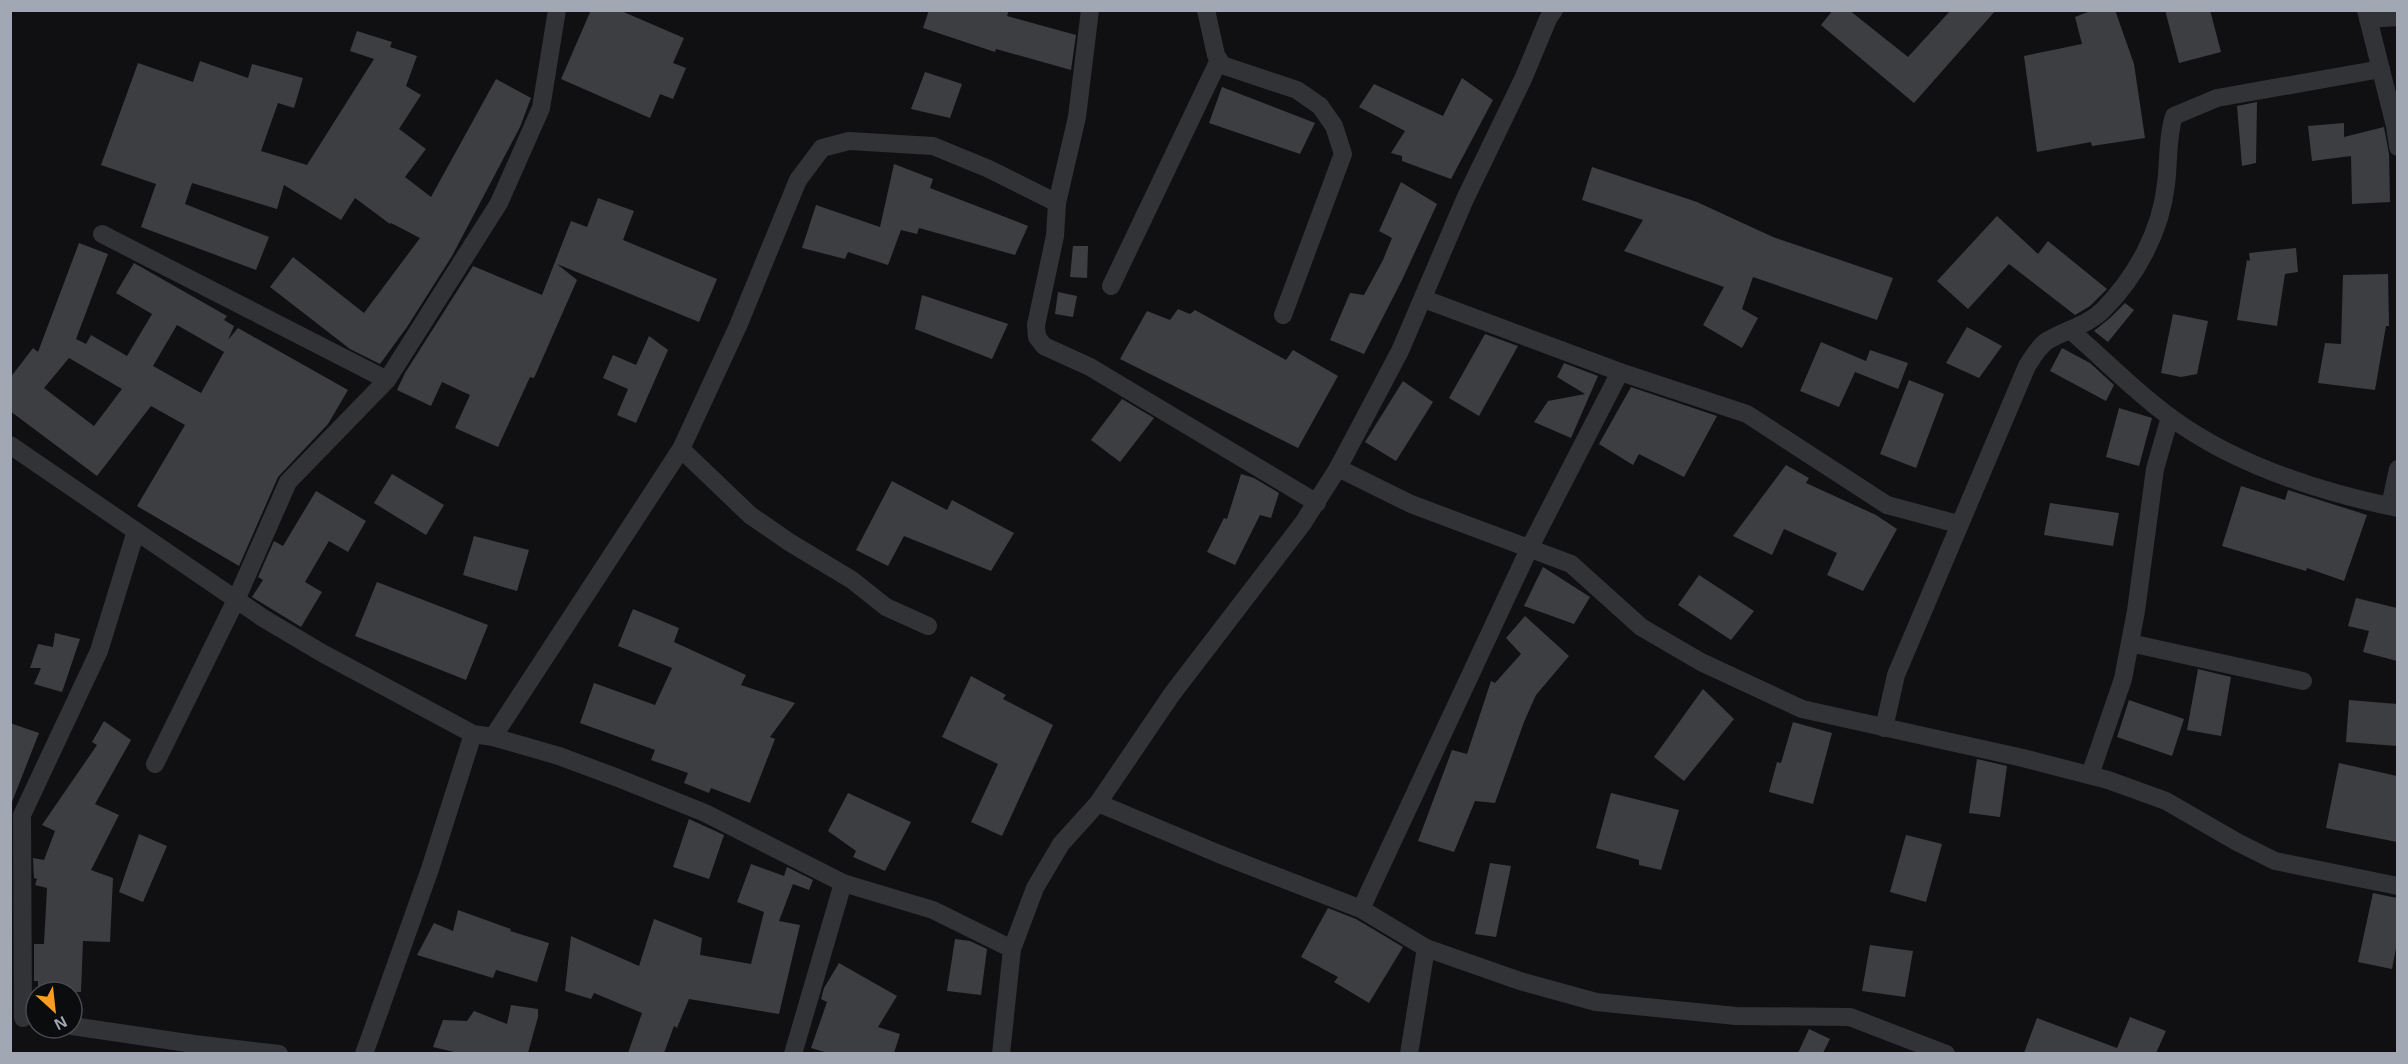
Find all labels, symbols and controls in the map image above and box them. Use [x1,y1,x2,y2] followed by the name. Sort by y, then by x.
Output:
[24,980,84,1040] north arrow
[52,1013,70,1033] text: N

